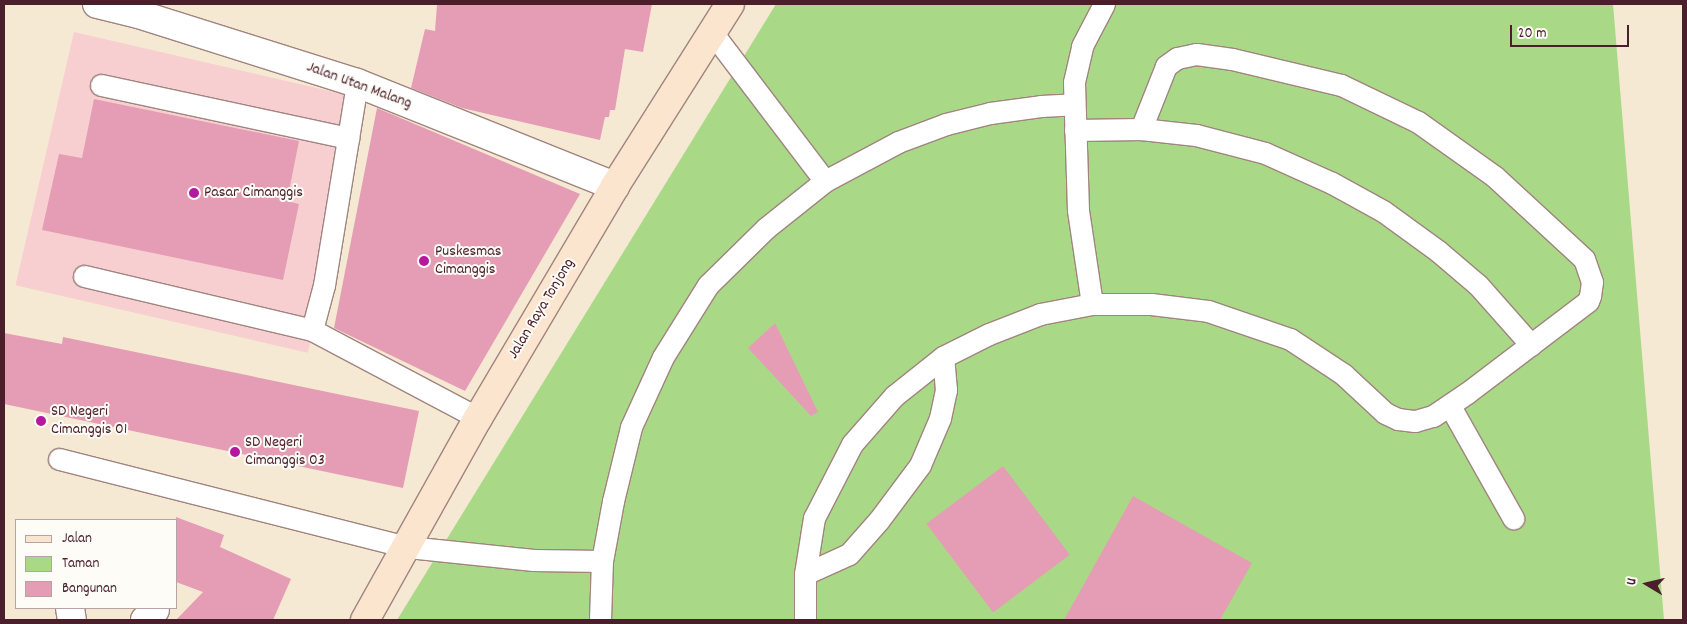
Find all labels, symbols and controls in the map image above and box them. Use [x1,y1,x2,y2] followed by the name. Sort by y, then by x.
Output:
[1512,15,1631,47] scale bar
[1518,23,1546,45] text: 20 m
[304,58,414,114] street label: Jalan Utan Malang
[204,183,303,203] place label: Pasar Cimanggis
[188,187,200,199] marker: Pasar Cimanggis
[435,242,501,280] place label: Puskesmas Cimanggis
[417,254,431,268] marker: Puskesmas Cimanggis
[504,255,580,363] street label: Jalan Raya Tonjong
[51,402,127,440] place label: SD Negeri Cimanggis 01
[35,415,47,427] marker: SD Negeri Cimanggis 01
[245,433,325,471] place label: SD Negeri Cimanggis 03
[229,446,241,458] marker: SD Negeri Cimanggis 03
[15,519,178,609] legend
[62,528,92,550] text: Jalan
[62,553,99,575] text: Taman
[1622,559,1672,609] north arrow
[1622,577,1643,587] text: U
[62,578,117,600] text: Bangunan

